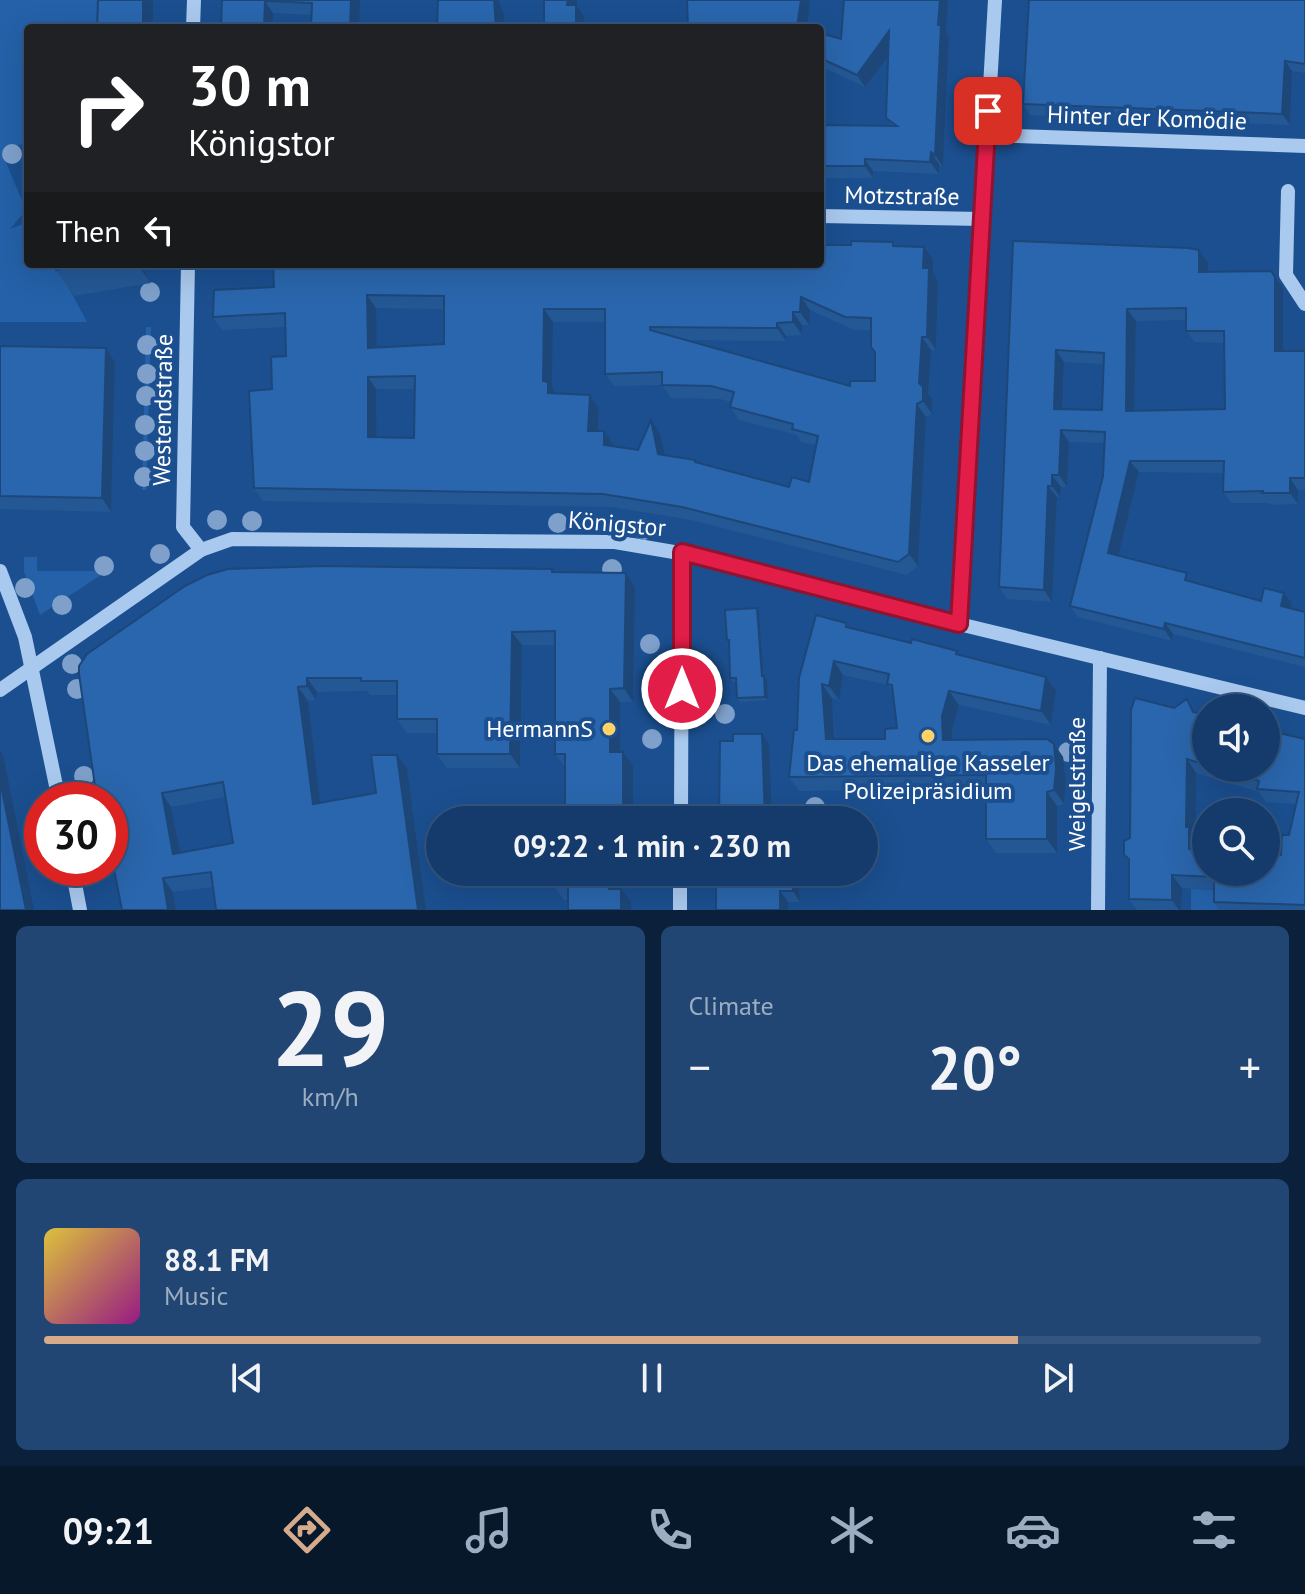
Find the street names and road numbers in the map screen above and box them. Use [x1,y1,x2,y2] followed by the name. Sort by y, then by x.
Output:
[1046,99,1248,136] street label: Hinter der Komödie
[844,179,960,212] street label: Motzstraße
[146,334,179,486] street label: Westendstraße
[567,504,667,543] street label: Königstor
[1061,717,1092,851] street label: Weigelstraße

